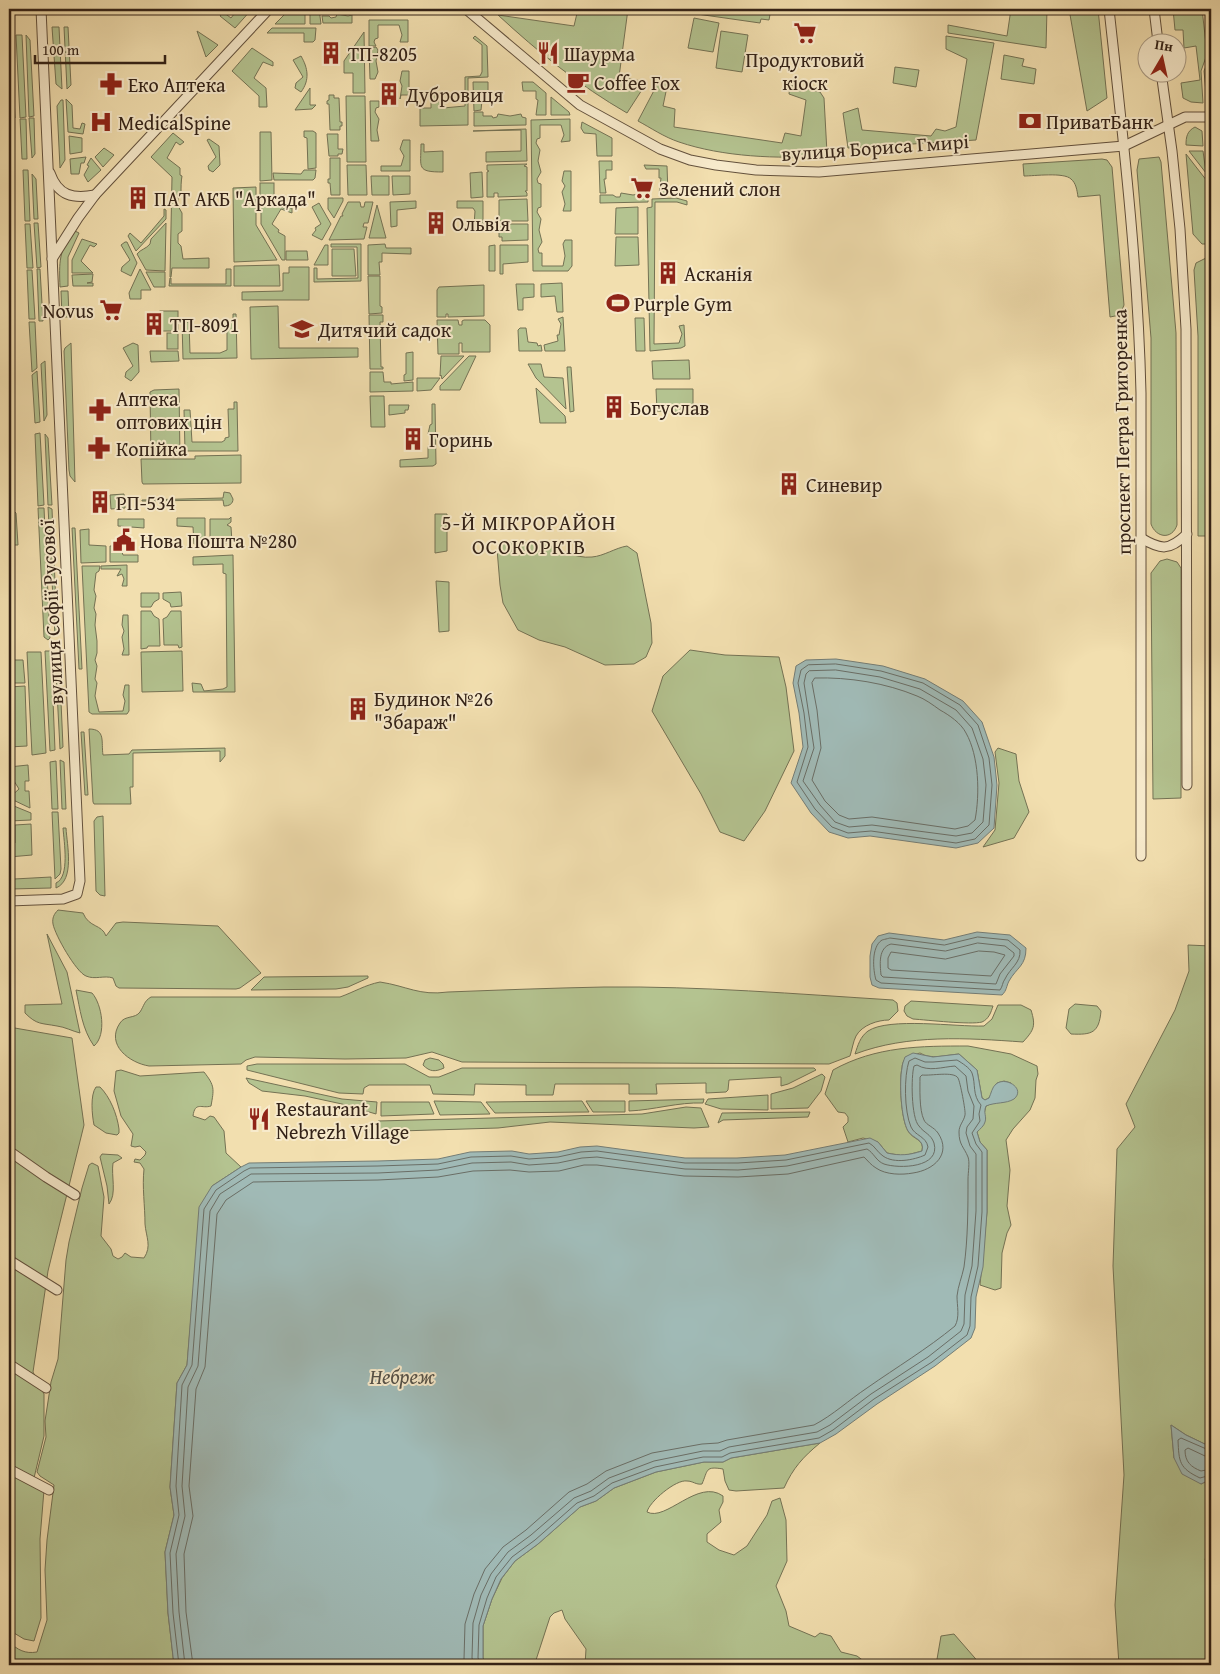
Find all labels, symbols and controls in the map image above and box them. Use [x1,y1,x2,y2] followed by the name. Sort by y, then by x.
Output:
[792,20,818,46] supermarket icon: Продуктовий кіоск
[35,32,165,64] scale bar
[1138,32,1188,82] north arrow
[1154,34,1175,57] text: Пн
[42,39,80,60] text: 100 m
[348,39,417,68] place label: ТП-8205
[564,39,636,68] place label: Шаурма
[318,40,344,66] building icon: ТП-8205
[535,40,561,66] restaurant icon: Шаурма
[746,45,865,97] place label: Продуктовий кіоск
[594,68,681,97] place label: Coffee Fox
[565,69,591,95] cafe icon: Coffee Fox
[128,70,226,99] place label: Еко Аптека
[98,71,124,97] pharmacy icon: Еко Аптека
[405,80,503,109] place label: Дубровиця
[376,81,402,107] building icon: Дубровиця
[1046,107,1154,136] place label: ПриватБанк
[118,108,231,137] place label: MedicalSpine
[1017,108,1043,134] bank icon: ПриватБанк
[88,109,114,135] hospital icon: MedicalSpine
[780,126,970,168] street label: вулиця Бориса Гмирі
[659,174,781,203] place label: Зелений слон
[629,175,655,201] supermarket icon: Зелений слон
[154,184,316,213] place label: ПАТ АКБ "Аркада"
[125,185,151,211] building icon: ПАТ АКБ "Аркада"
[452,209,510,238] place label: Ольвія
[423,210,449,236] building icon: Ольвія
[684,259,752,288] place label: Асканія
[655,260,681,286] building icon: Асканія
[634,289,733,318] place label: Purple Gym
[605,290,631,316] sports icon: Purple Gym
[42,296,94,325] place label: Novus
[98,297,124,323] supermarket icon: Novus
[1104,308,1138,555] street label: проспект Петра Григоренка
[170,310,239,339] place label: ТП-8091
[141,311,167,337] building icon: ТП-8091
[317,315,452,344] place label: Дитячий садок
[289,316,315,342] school or university icon: Дитячий садок
[116,384,223,436] place label: Аптека оптових цін
[630,393,709,422] place label: Богуслав
[601,394,627,420] building icon: Богуслав
[87,397,113,423] pharmacy icon: Аптека оптових цін
[429,425,493,454] place label: Горинь
[400,426,426,452] building icon: Горинь
[116,434,188,463] place label: Копійка
[86,435,112,461] pharmacy icon: Копійка
[806,470,882,499] place label: Синевир
[776,471,802,497] building icon: Синевир
[116,488,175,517] place label: РП-534
[87,489,113,515] building icon: РП-534
[442,507,616,562] district label: 5-Й МІКРОРАЙОН ОСОКОРКІВ
[32,519,70,705] street label: вулиця Софії Русової
[140,526,297,555] place label: Нова Пошта №280
[111,527,137,553] public building icon: Нова Пошта №280
[374,684,493,736] place label: Будинок №26 "Збараж"
[345,696,371,722] building icon: Будинок №26 "Збараж"
[276,1094,409,1146] place label: Restaurant Nebrezh Village
[246,1106,272,1132] restaurant icon: Restaurant Nebrezh Village
[369,1361,435,1392] water label: Небреж

